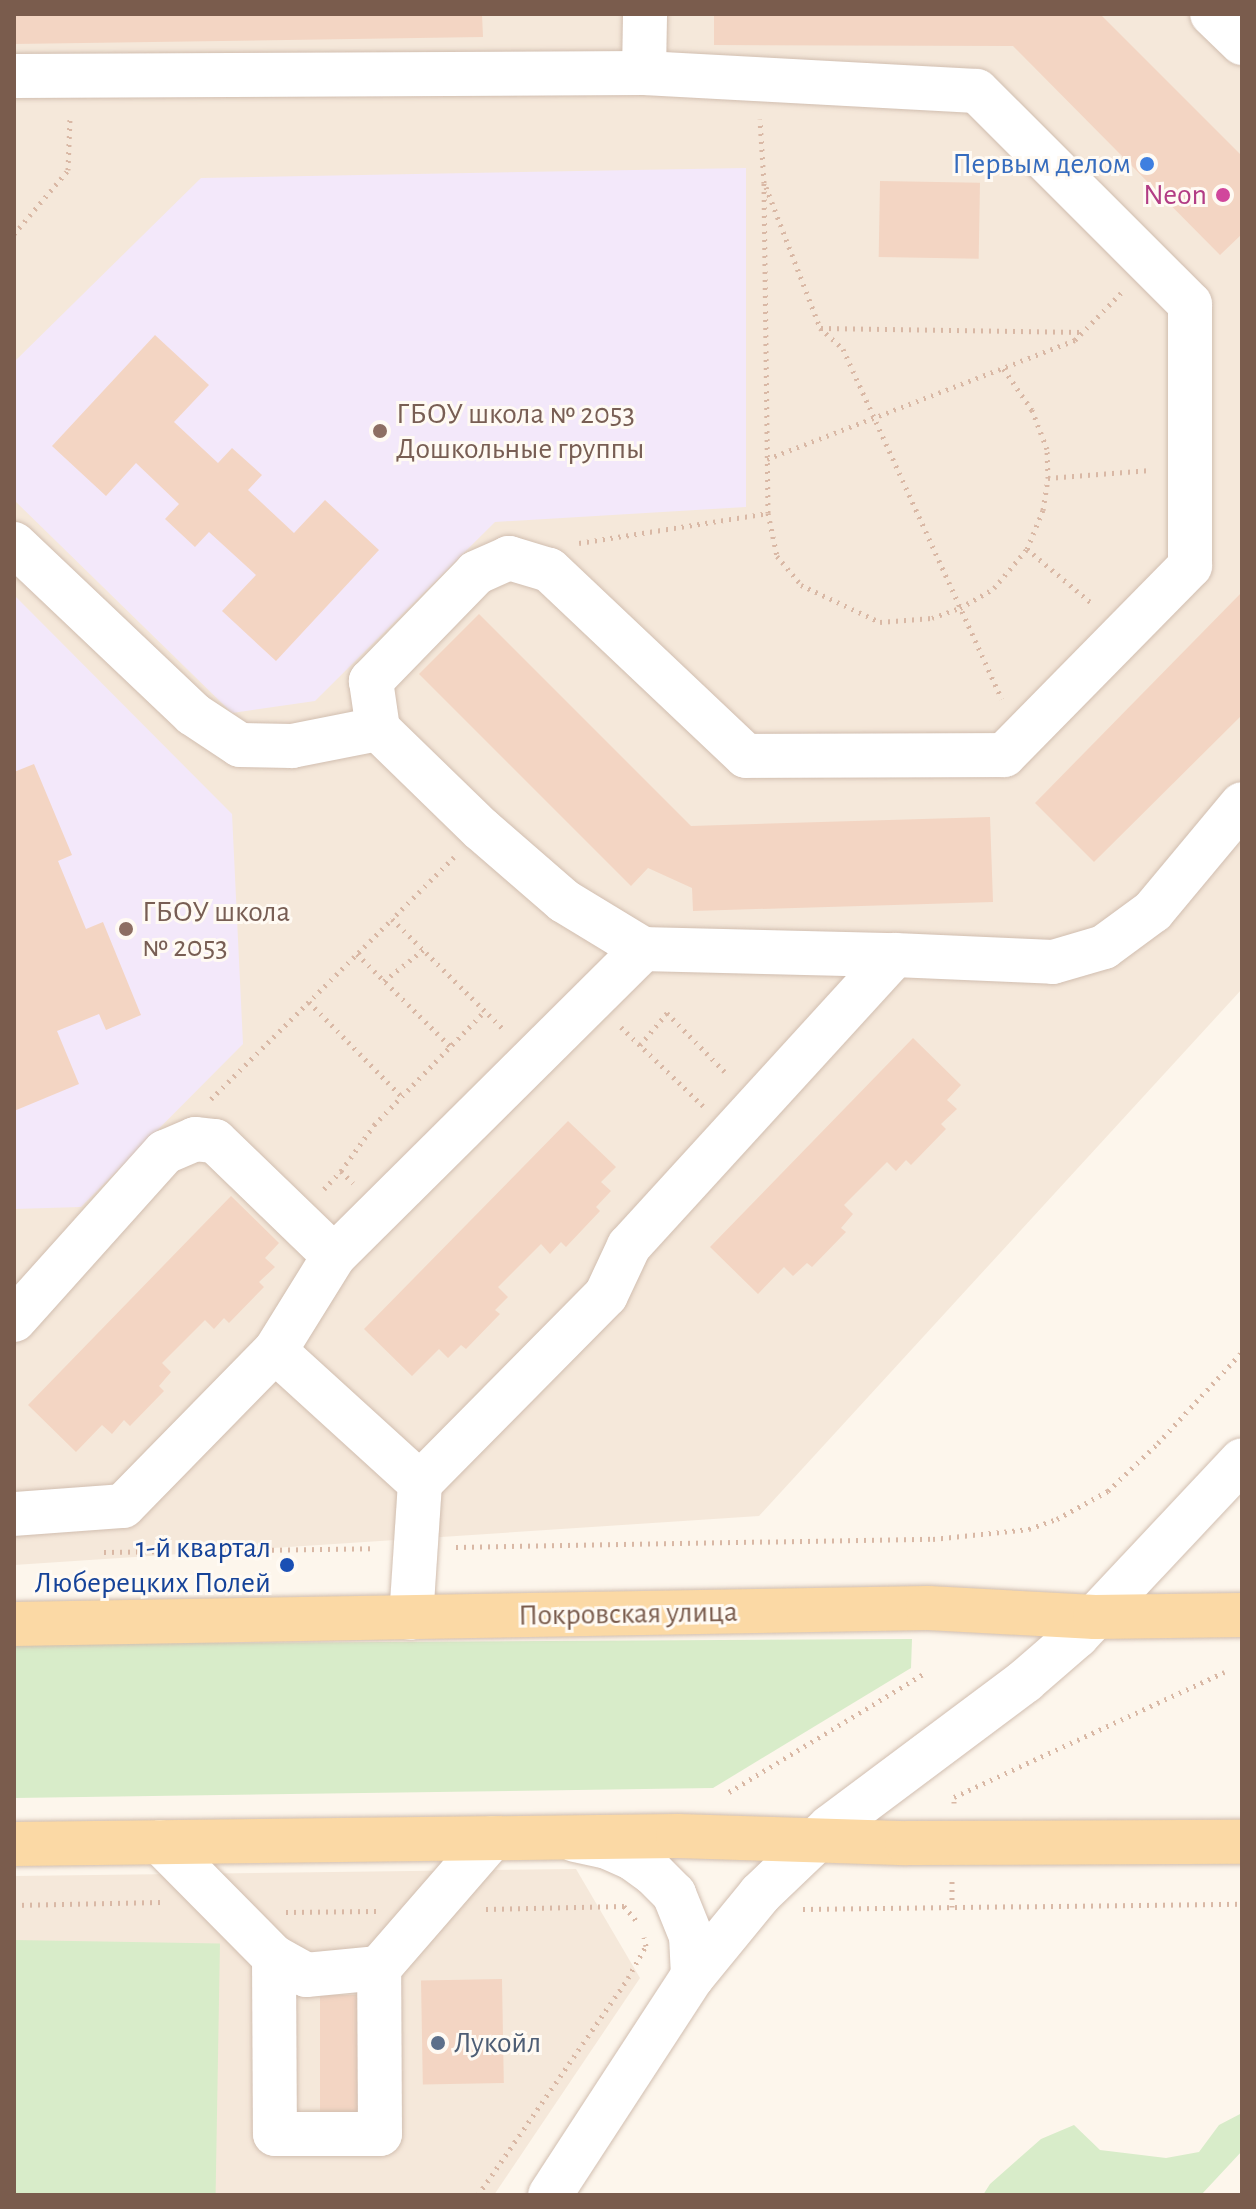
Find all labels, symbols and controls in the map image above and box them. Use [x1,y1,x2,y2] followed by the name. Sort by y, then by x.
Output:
[952,146,1131,182] place label: Первым делом
[1138,155,1156,173] marker: Первым делом
[1143,177,1207,213] place label: Neon
[1214,186,1232,204] marker: Neon
[396,396,644,466] place label: ГБОУ школа № 2053 Дошкольные группы
[371,422,389,440] marker: ГБОУ школа № 2053 Дошкольные группы
[142,894,290,964] place label: ГБОУ школа № 2053
[117,920,135,938] marker: ГБОУ школа № 2053
[34,1530,271,1600] place label: 1-й квартал Люберецких Полей
[278,1556,296,1574] marker: 1-й квартал Люберецких Полей
[518,1594,738,1634] street label: Покровская улица
[454,2025,541,2061] place label: Лукойл
[429,2034,447,2052] marker: Лукойл

